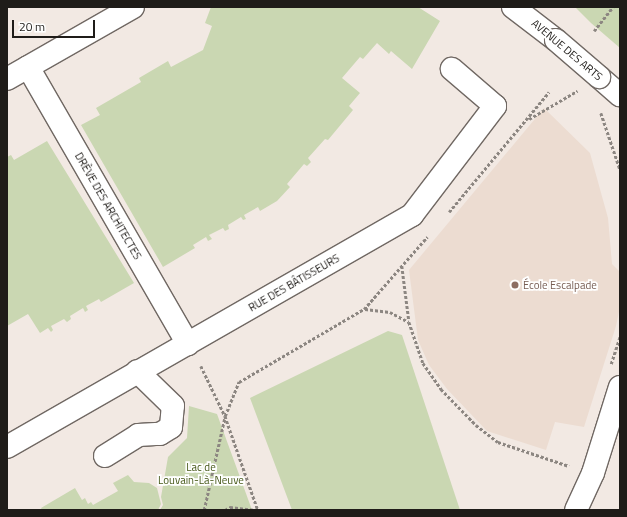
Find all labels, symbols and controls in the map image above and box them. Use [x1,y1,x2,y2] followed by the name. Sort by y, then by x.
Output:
[14,12,97,38] scale bar
[19,17,45,36] text: 20 m
[529,17,605,83] street label: AVENUE DES ARTS
[72,150,144,262] street label: DRÈVE DES ARCHITECTES
[246,252,342,314] street label: RUE DES BÂTISSEURS
[523,278,597,292] place label: École Escalpade
[510,280,520,290] marker: École Escalpade
[158,461,244,487] park label: Lac de Louvain-Là-Neuve

